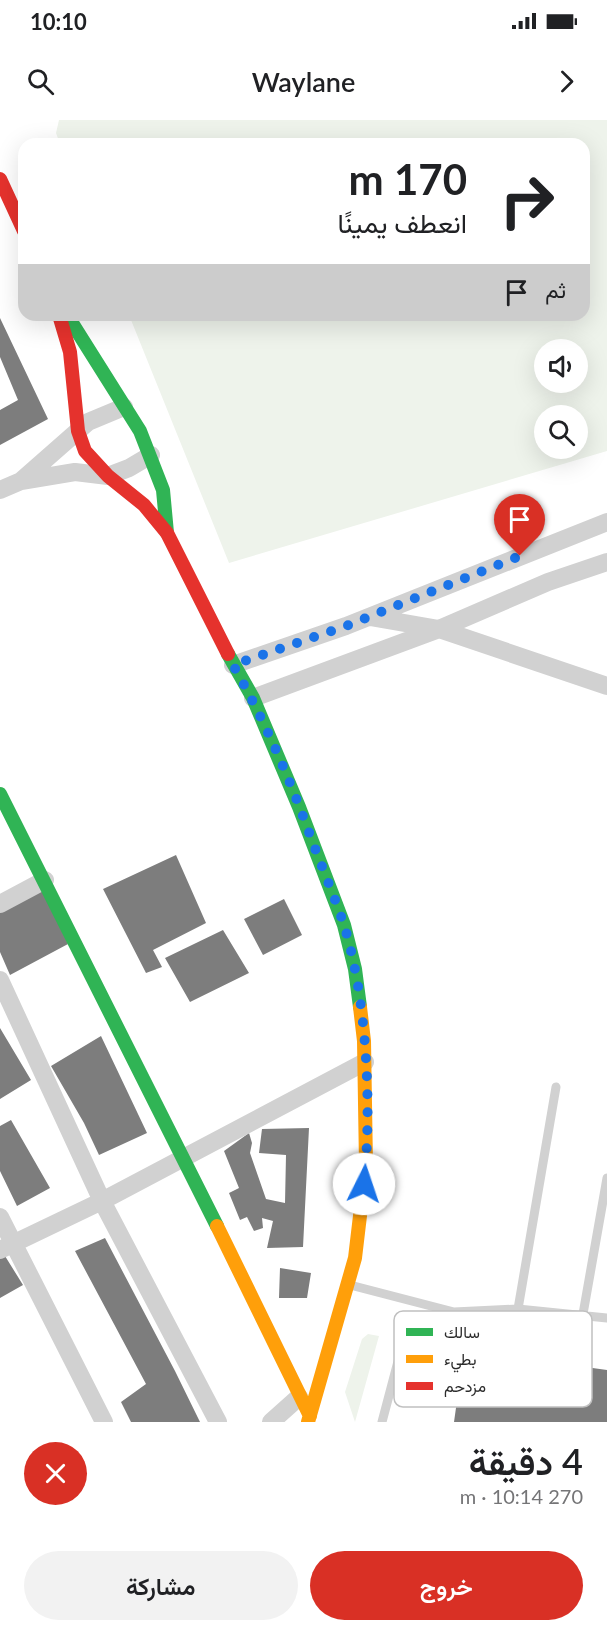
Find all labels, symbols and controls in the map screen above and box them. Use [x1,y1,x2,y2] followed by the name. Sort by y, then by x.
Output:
[30,8,87,35] text: 10:10
[24,65,57,98] icon: search
[252,65,355,98] text: Waylane
[550,65,583,98] icon: forward
[349,154,467,204] text: 170 m
[488,162,566,240] icon: right
[338,206,467,239] text: انعطف يمينًا
[500,276,533,309] icon: arrive
[545,276,566,303] text: ثم
[534,339,588,459] map controls
[534,339,588,393] button: sound
[534,405,588,459] button: search
[494,494,545,556] pin
[503,503,536,536] icon: arrive
[332,1152,396,1216] position arrow
[394,1311,592,1407] legend
[444,1322,480,1341] text: سالك
[444,1349,476,1373] text: بطيء
[444,1376,486,1397] text: مزدحم
[469,1439,583,1483] text: 4 دقيقة
[24,1442,87,1505] button: close
[460,1484,583,1508] text: 270 m · 10:14
[24,1551,298,1620] button: مشاركة
[310,1551,583,1620] button: خروج

